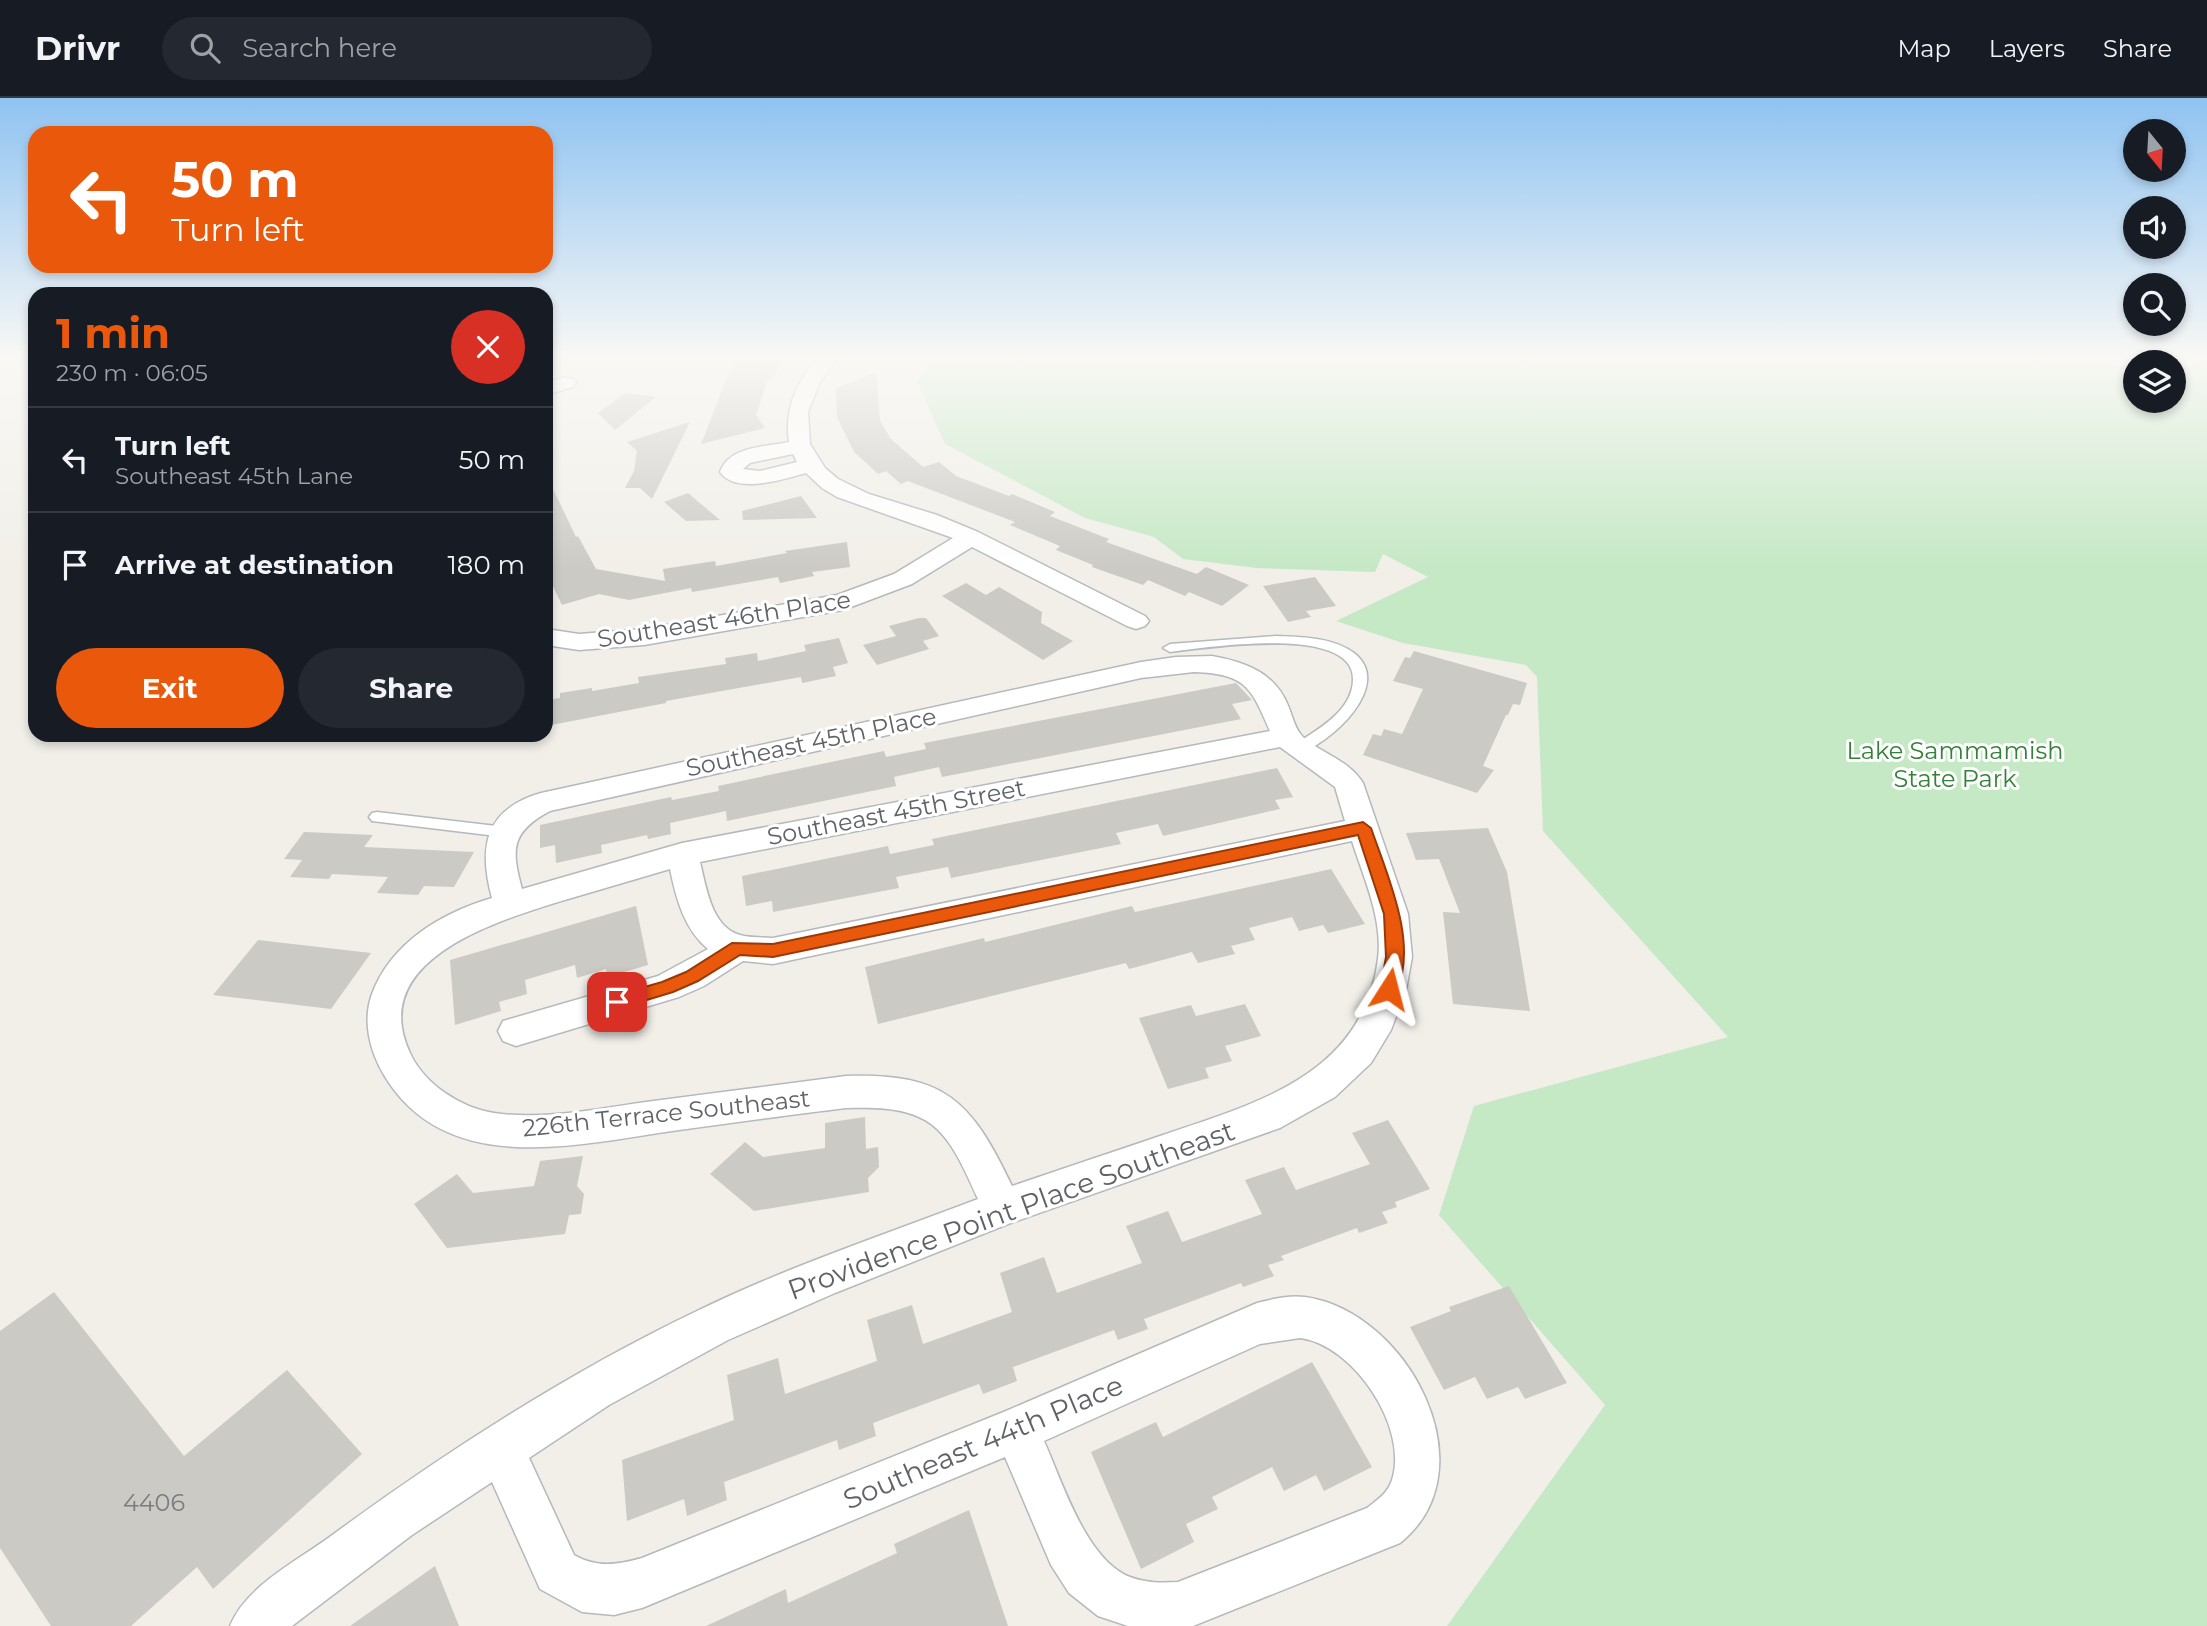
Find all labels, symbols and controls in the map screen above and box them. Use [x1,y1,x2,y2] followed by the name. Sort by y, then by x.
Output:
[162,17,652,80] search box
[35,28,120,68] text: Drivr
[186,29,224,67] icon: search
[242,32,397,64] text: Search here
[1897,34,1951,63] text: Map
[1989,34,2065,63] text: Layers
[2103,34,2172,63] text: Share
[2123,119,2186,182] north arrow
[2123,119,2186,413] map controls
[171,150,299,209] text: 50 m
[56,154,147,245] icon: left
[2123,196,2186,259] button: sound
[171,210,305,249] text: Turn left
[2123,273,2186,336] button: search
[56,307,170,359] text: 1 min
[451,310,525,384] button: close
[2123,350,2186,413] button: layers
[56,359,208,387] text: 230 m · 06:05
[115,430,231,462] text: Turn left
[56,441,94,479] icon: left
[459,444,525,476] text: 50 m
[115,462,353,490] text: Southeast 45th Lane
[56,546,94,584] icon: arrive
[115,549,394,581] text: Arrive at destination
[447,549,525,581] text: 180 m
[595,585,853,653] street label: Southeast 46th Place
[56,648,284,728] button: Exit
[298,648,525,728] button: Share
[683,701,939,783] street label: Southeast 45th Place
[1847,736,2063,793] park label: Lake Sammamish State Park
[765,773,1028,851] street label: Southeast 45th Street
[1352,952,1426,1026] position arrow
[587,972,647,1032] pin
[598,983,636,1021] icon: arrive
[521,1083,811,1143] street label: 226th Terrace Southeast
[783,1113,1239,1307] street label: Providence Point Place Southeast
[838,1368,1128,1516] street label: Southeast 44th Place
[123,1488,185,1517] house number: 4406

